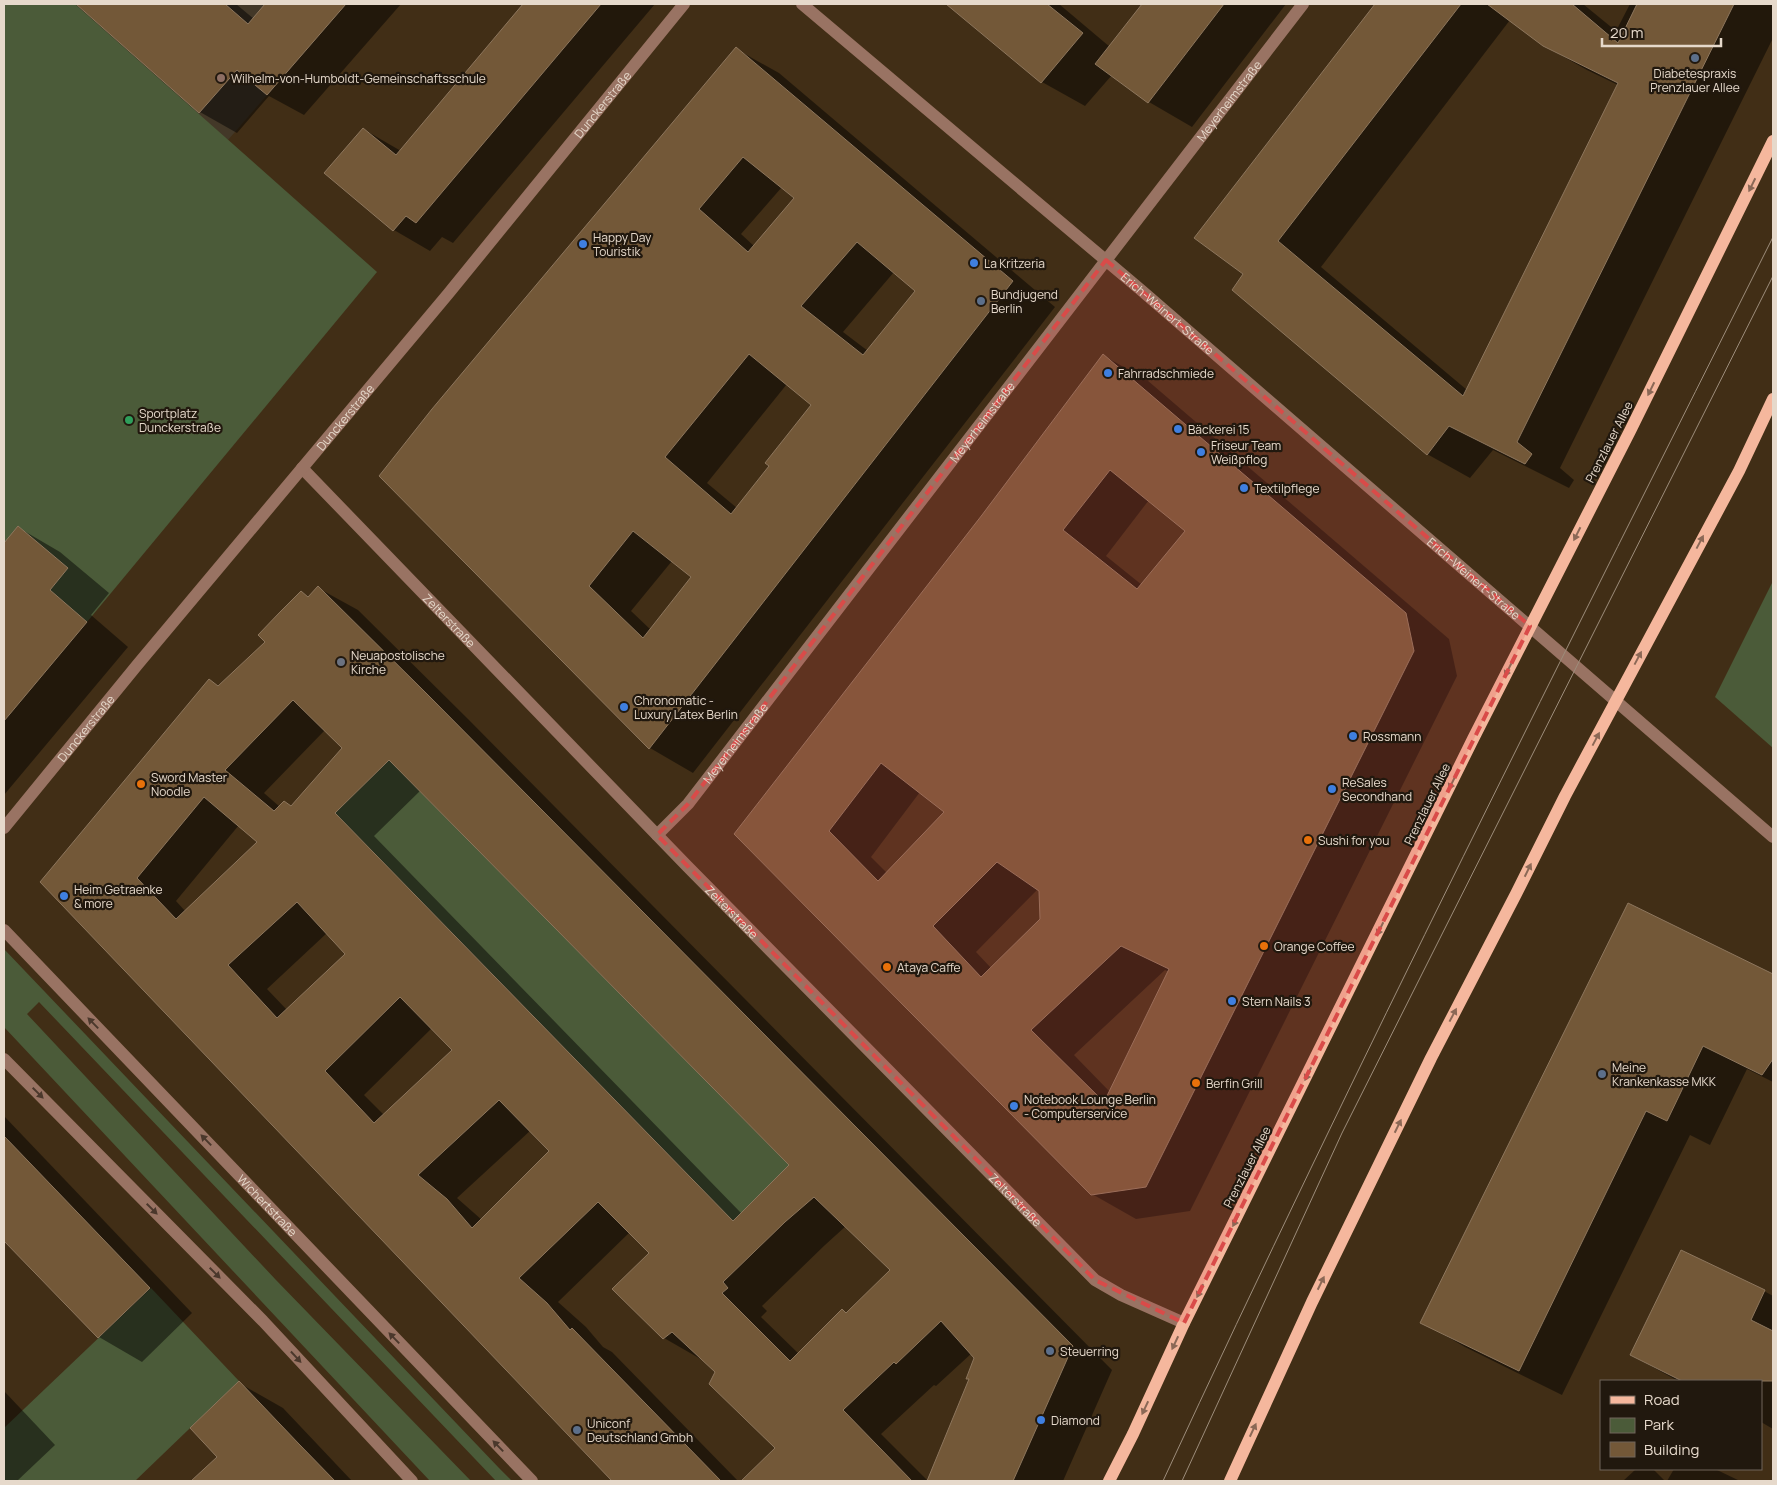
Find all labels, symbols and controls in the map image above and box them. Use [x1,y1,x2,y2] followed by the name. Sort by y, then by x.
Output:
[1602,15,1721,47] scale bar
[1610,22,1643,43] text: 20 m
[1689,52,1701,64] marker: Diabetespraxis Prenzlauer Allee
[1192,57,1265,145] street label: Meyerheimstraße
[1650,65,1740,96] place label: Diabetespraxis Prenzlauer Allee
[570,67,635,142] street label: Dunckerstraße
[231,70,486,87] place label: Wilhelm-von-Humboldt-Gemeinschaftsschule
[215,72,227,84] marker: Wilhelm-von-Humboldt-Gemeinschaftsschule
[1748,178,1756,192] one-way arrow
[593,229,652,260] place label: Happy Day Touristik
[577,238,589,250] marker: Happy Day Touristik
[984,255,1045,272] place label: La Kritzeria
[968,257,980,269] marker: La Kritzeria
[1117,268,1218,358] street label: Erich-Weinert-Straße
[991,286,1058,317] place label: Bundjugend Berlin
[975,295,987,307] marker: Bundjugend Berlin
[1118,365,1214,382] place label: Fahrradschmiede
[1102,367,1114,379] marker: Fahrradschmiede
[945,378,1018,466] street label: Meyerheimstraße
[312,380,378,454] street label: Dunckerstraße
[1647,382,1655,397] one-way arrow
[1581,398,1637,486] street label: Prenzlauer Allee
[139,405,221,436] place label: Sportplatz Dunckerstraße
[123,414,135,426] marker: Sportplatz Dunckerstraße
[1188,421,1250,438] place label: Bäckerei 15
[1172,423,1184,435] marker: Bäckerei 15
[1211,437,1281,468] place label: Friseur Team Weißpflog
[1195,446,1207,458] marker: Friseur Team Weißpflog
[1254,480,1319,497] place label: Textilpflege
[1238,482,1250,494] marker: Textilpflege
[1573,527,1581,542] one-way arrow
[1424,533,1524,623] street label: Erich-Weinert-Straße
[1696,535,1704,549] one-way arrow
[419,590,479,651] street label: Zelterstraße
[351,647,445,678] place label: Neuapostolische Kirche
[1634,651,1642,665] one-way arrow
[335,656,347,668] marker: Neuapostolische Kirche
[1504,663,1512,677] one-way arrow
[53,691,118,765] street label: Dunckerstraße
[634,692,738,723] place label: Chronomatic - Luxury Latex Berlin
[699,699,772,787] street label: Meyerheimstraße
[618,701,630,713] marker: Chronomatic - Luxury Latex Berlin
[1363,728,1421,745] place label: Rossmann
[1347,730,1359,742] marker: Rossmann
[1592,732,1600,746] one-way arrow
[1400,760,1454,848] street label: Prenzlauer Allee
[151,769,228,800] place label: Sword Master Noodle
[1342,774,1412,805] place label: ReSales Secondhand
[1448,776,1456,790] one-way arrow
[135,778,147,790] marker: Sword Master Noodle
[1326,783,1338,795] marker: ReSales Secondhand
[1318,832,1389,849] place label: Sushi for you
[1302,834,1314,846] marker: Sushi for you
[1524,863,1532,878] one-way arrow
[74,881,162,912] place label: Heim Getraenke & more
[702,881,762,942] street label: Zelterstraße
[58,890,70,902] marker: Heim Getraenke & more
[1376,922,1384,936] one-way arrow
[1274,938,1355,955] place label: Orange Coffee
[1258,940,1270,952] marker: Orange Coffee
[897,959,961,976] place label: Ataya Caffe
[881,961,893,973] marker: Ataya Caffe
[1242,993,1311,1010] place label: Stern Nails 3
[1226,995,1238,1007] marker: Stern Nails 3
[1449,1008,1457,1022] one-way arrow
[87,1017,99,1029] one-way arrow
[1612,1059,1717,1090] place label: Meine Krankenkasse MKK
[1304,1067,1312,1081] one-way arrow
[1596,1068,1608,1080] marker: Meine Krankenkasse MKK
[1206,1075,1263,1092] place label: Berfin Grill
[1190,1077,1202,1089] marker: Berfin Grill
[32,1087,44,1099] one-way arrow
[1024,1091,1156,1122] place label: Notebook Lounge Berlin - Computerservice
[1008,1100,1020,1112] marker: Notebook Lounge Berlin - Computerservice
[1394,1119,1402,1133] one-way arrow
[1219,1123,1275,1211] street label: Prenzlauer Allee
[200,1135,212,1147] one-way arrow
[985,1169,1046,1230] street label: Zelterstraße
[234,1170,301,1240] street label: Wichertstraße
[146,1203,158,1215] one-way arrow
[1232,1212,1240,1227] one-way arrow
[209,1267,221,1279] one-way arrow
[1317,1275,1325,1290] one-way arrow
[1196,1284,1204,1298] one-way arrow
[388,1332,400,1344] one-way arrow
[1171,1336,1179,1350] one-way arrow
[1060,1343,1119,1360] place label: Steuerring
[1044,1345,1056,1357] marker: Steuerring
[290,1350,302,1362] one-way arrow
[1600,1380,1762,1470] legend
[1644,1389,1680,1410] text: Road
[1141,1401,1149,1415] one-way arrow
[1051,1412,1100,1429] place label: Diamond
[1035,1414,1047,1426] marker: Diamond
[1644,1414,1674,1435] text: Park
[587,1415,693,1446] place label: Uniconf Deutschland Gmbh
[1250,1423,1258,1437] one-way arrow
[571,1424,583,1436] marker: Uniconf Deutschland Gmbh
[1644,1439,1699,1460] text: Building
[492,1440,504,1452] one-way arrow

